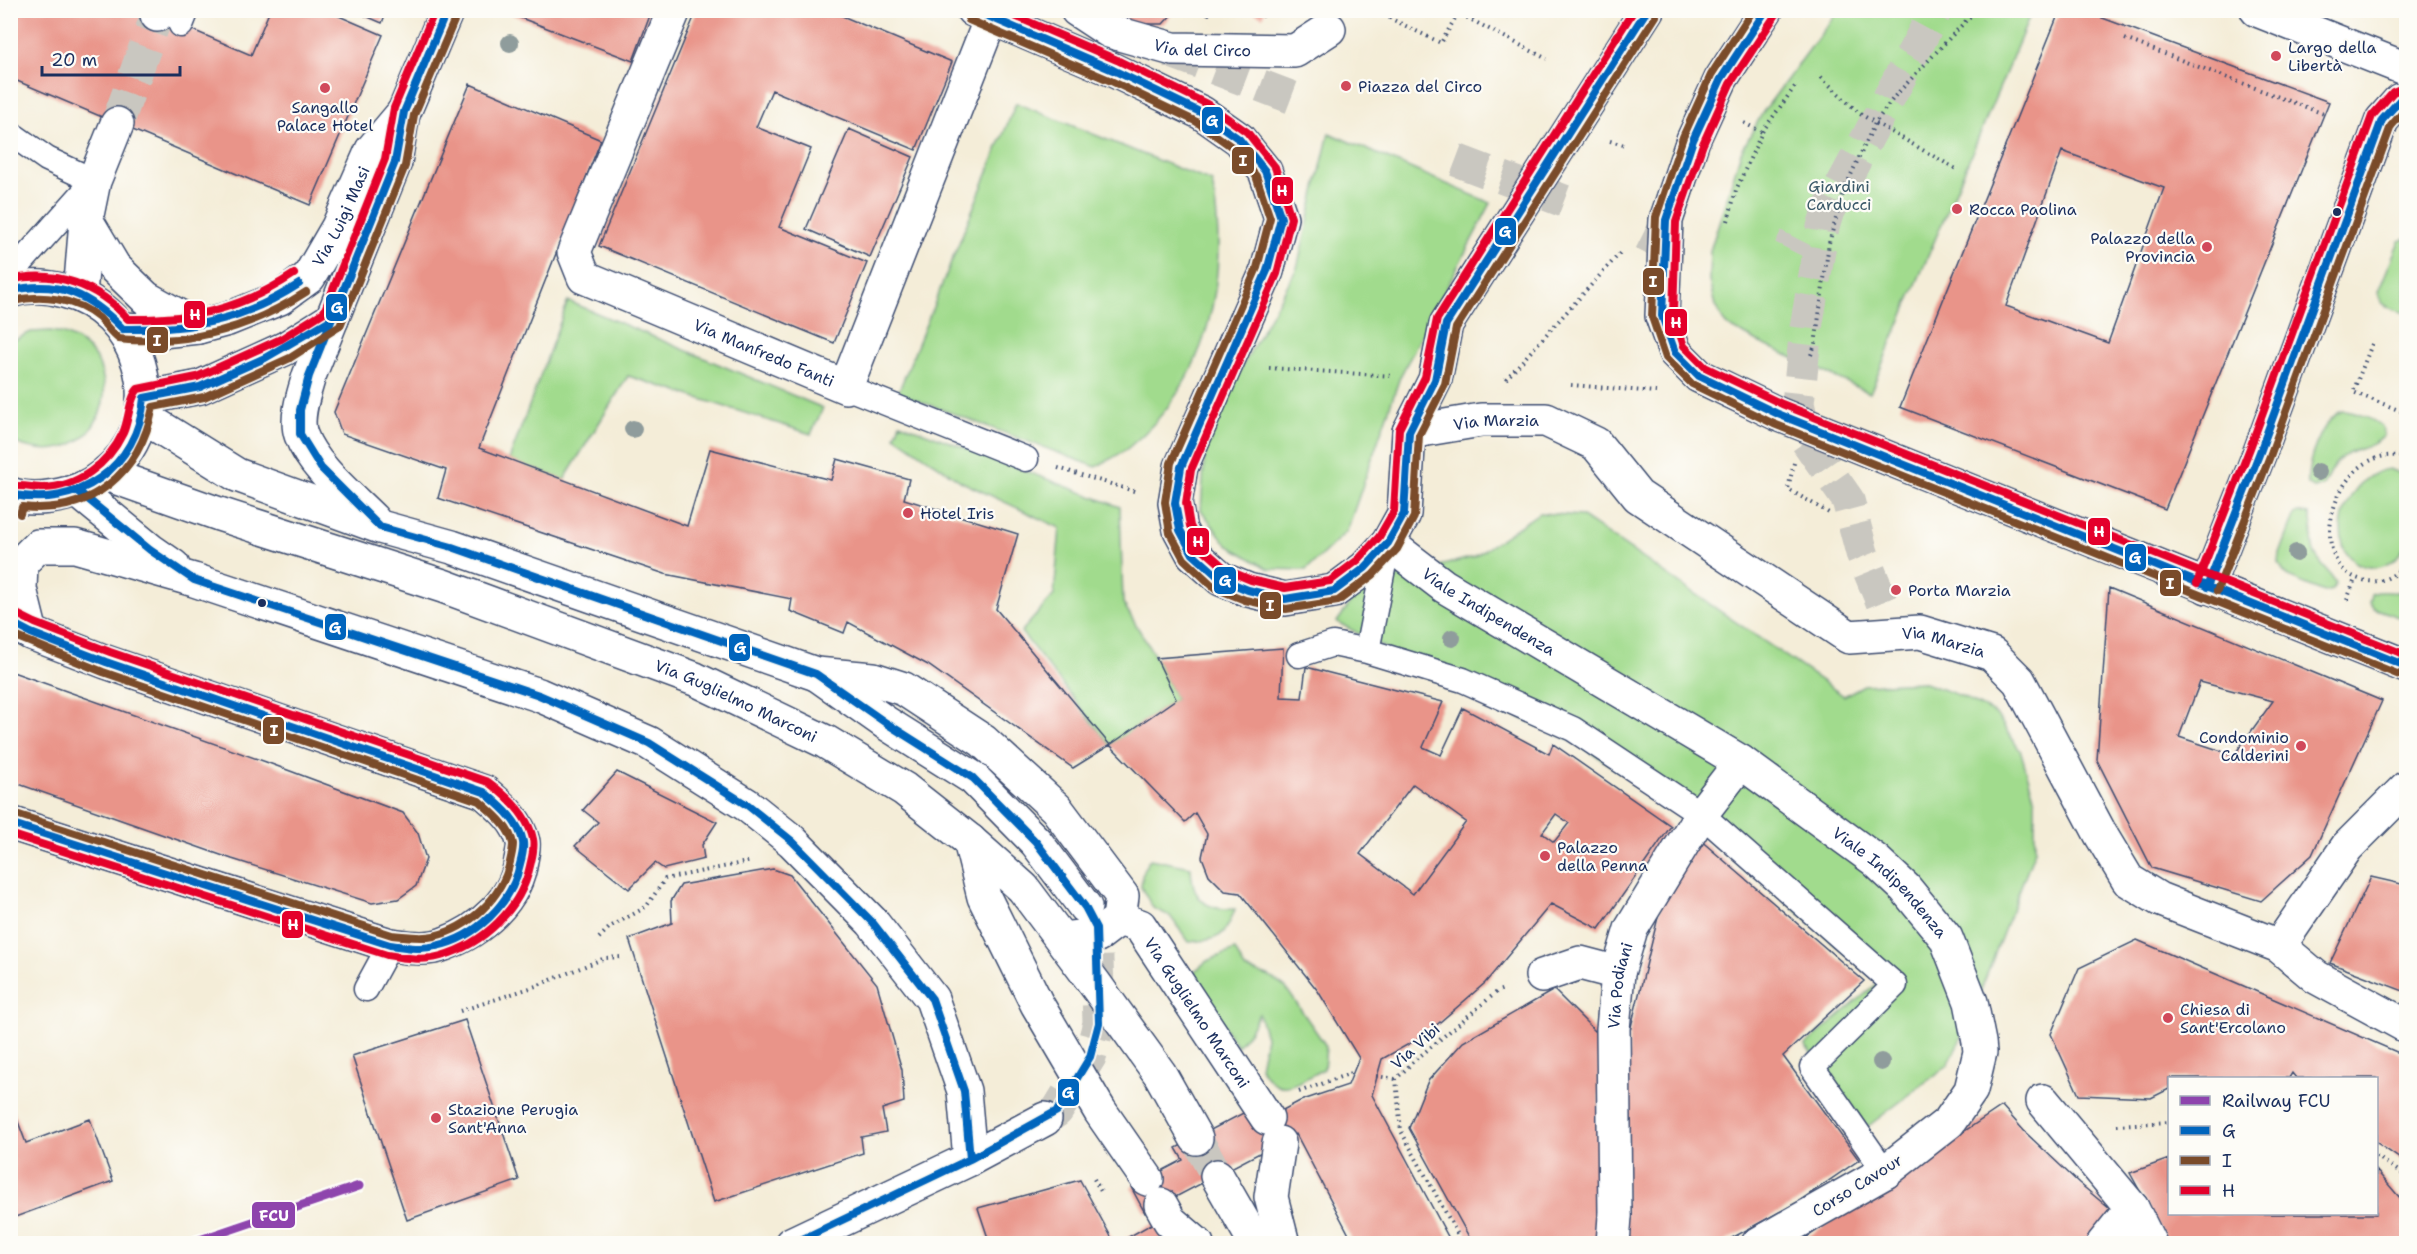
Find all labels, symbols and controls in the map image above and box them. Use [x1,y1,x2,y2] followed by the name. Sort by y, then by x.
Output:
[1151,34,1251,61] street label: Via del Circo
[2288,37,2376,76] place label: Largo della Libertà
[42,39,180,77] scale bar
[51,48,97,72] text: 20 m
[2269,49,2283,63] marker: Largo della Libertà
[1358,76,1482,97] place label: Piazza del Circo
[1339,79,1353,93] marker: Piazza del Circo
[318,81,332,95] marker: Sangallo Palace Hotel
[277,97,374,136] place label: Sangallo Palace Hotel
[1201,106,1224,135] line badge: G
[1206,110,1219,131] text: G
[1231,146,1255,175] line badge: I
[1239,150,1248,171] text: I
[307,163,375,270] street label: Via Luigi Masi
[1271,176,1294,205] line badge: H
[1806,176,1872,215] park label: Giardini Carducci
[1276,180,1288,201] text: H
[1969,199,2077,220] place label: Rocca Paolina
[1950,202,1964,216] marker: Rocca Paolina
[2331,206,2343,218] unlabelled marker
[1494,217,1517,246] line badge: G
[1499,221,1512,242] text: G
[2090,228,2195,267] place label: Palazzo della Provincia
[2200,240,2214,254] marker: Palazzo della Provincia
[1642,267,1665,296] line badge: I
[1649,271,1658,292] text: I
[325,293,348,322] line badge: G
[331,297,344,318] text: G
[183,300,206,329] line badge: H
[189,304,201,325] text: H
[1664,308,1688,337] line badge: H
[1670,312,1682,333] text: H
[690,314,837,392] street label: Via Manfredo Fanti
[146,326,169,354] line badge: I
[153,330,162,351] text: I
[1452,410,1539,435] street label: Via Marzia
[920,503,994,524] place label: Hotel Iris
[901,506,915,520] marker: Hotel Iris
[2087,517,2111,546] line badge: H
[2093,521,2105,542] text: H
[1186,527,1210,556] line badge: H
[1192,531,1204,552] text: H
[2124,543,2147,572] line badge: G
[2129,547,2142,568] text: G
[1418,563,1559,661] street label: Viale Indipendenza
[1213,566,1237,595] line badge: G
[2159,569,2182,597] line badge: I
[1219,570,1232,591] text: G
[2166,573,2175,594] text: I
[1908,580,2011,601] place label: Porta Marzia
[1889,583,1903,597] marker: Porta Marzia
[1259,591,1282,620] line badge: I
[1266,595,1275,616] text: I
[256,597,268,609] unlabelled marker
[324,613,347,641] line badge: G
[329,617,342,638] text: G
[1901,622,1988,662] street label: Via Marzia
[728,633,751,662] line badge: G
[734,637,747,658] text: G
[652,655,821,747] street label: Via Guglielmo Marconi
[262,716,285,745] line badge: I
[270,720,279,741] text: I
[2199,727,2289,766] place label: Condominio Calderini
[2294,739,2308,753] marker: Condominio Calderini
[1828,822,1952,942] street label: Viale Indipendenza
[1557,837,1648,876] place label: Palazzo della Penna
[1538,849,1552,863] marker: Palazzo della Penna
[281,910,304,939] line badge: H
[287,914,299,935] text: H
[1139,933,1254,1092] street label: Via Guglielmo Marconi
[1603,940,1637,1030] street label: Via Podiani
[2180,999,2286,1038] place label: Chiesa di Sant'Ercolano
[2161,1011,2175,1025] marker: Chiesa di Sant'Ercolano
[1386,1019,1444,1074] street label: Via Vibi
[2168,1077,2378,1215] legend
[1057,1078,1080,1107] line badge: G
[1062,1082,1075,1103] text: G
[2222,1089,2330,1113] text: Railway FCU
[448,1099,578,1138] place label: Stazione Perugia Sant'Anna
[429,1111,443,1125] marker: Stazione Perugia Sant'Anna
[2222,1119,2236,1143] text: G
[1808,1149,1906,1221] street label: Corso Cavour
[2222,1149,2232,1173] text: I
[2222,1179,2235,1203] text: H
[251,1201,296,1229] line badge: FCU
[259,1205,289,1226] text: FCU

